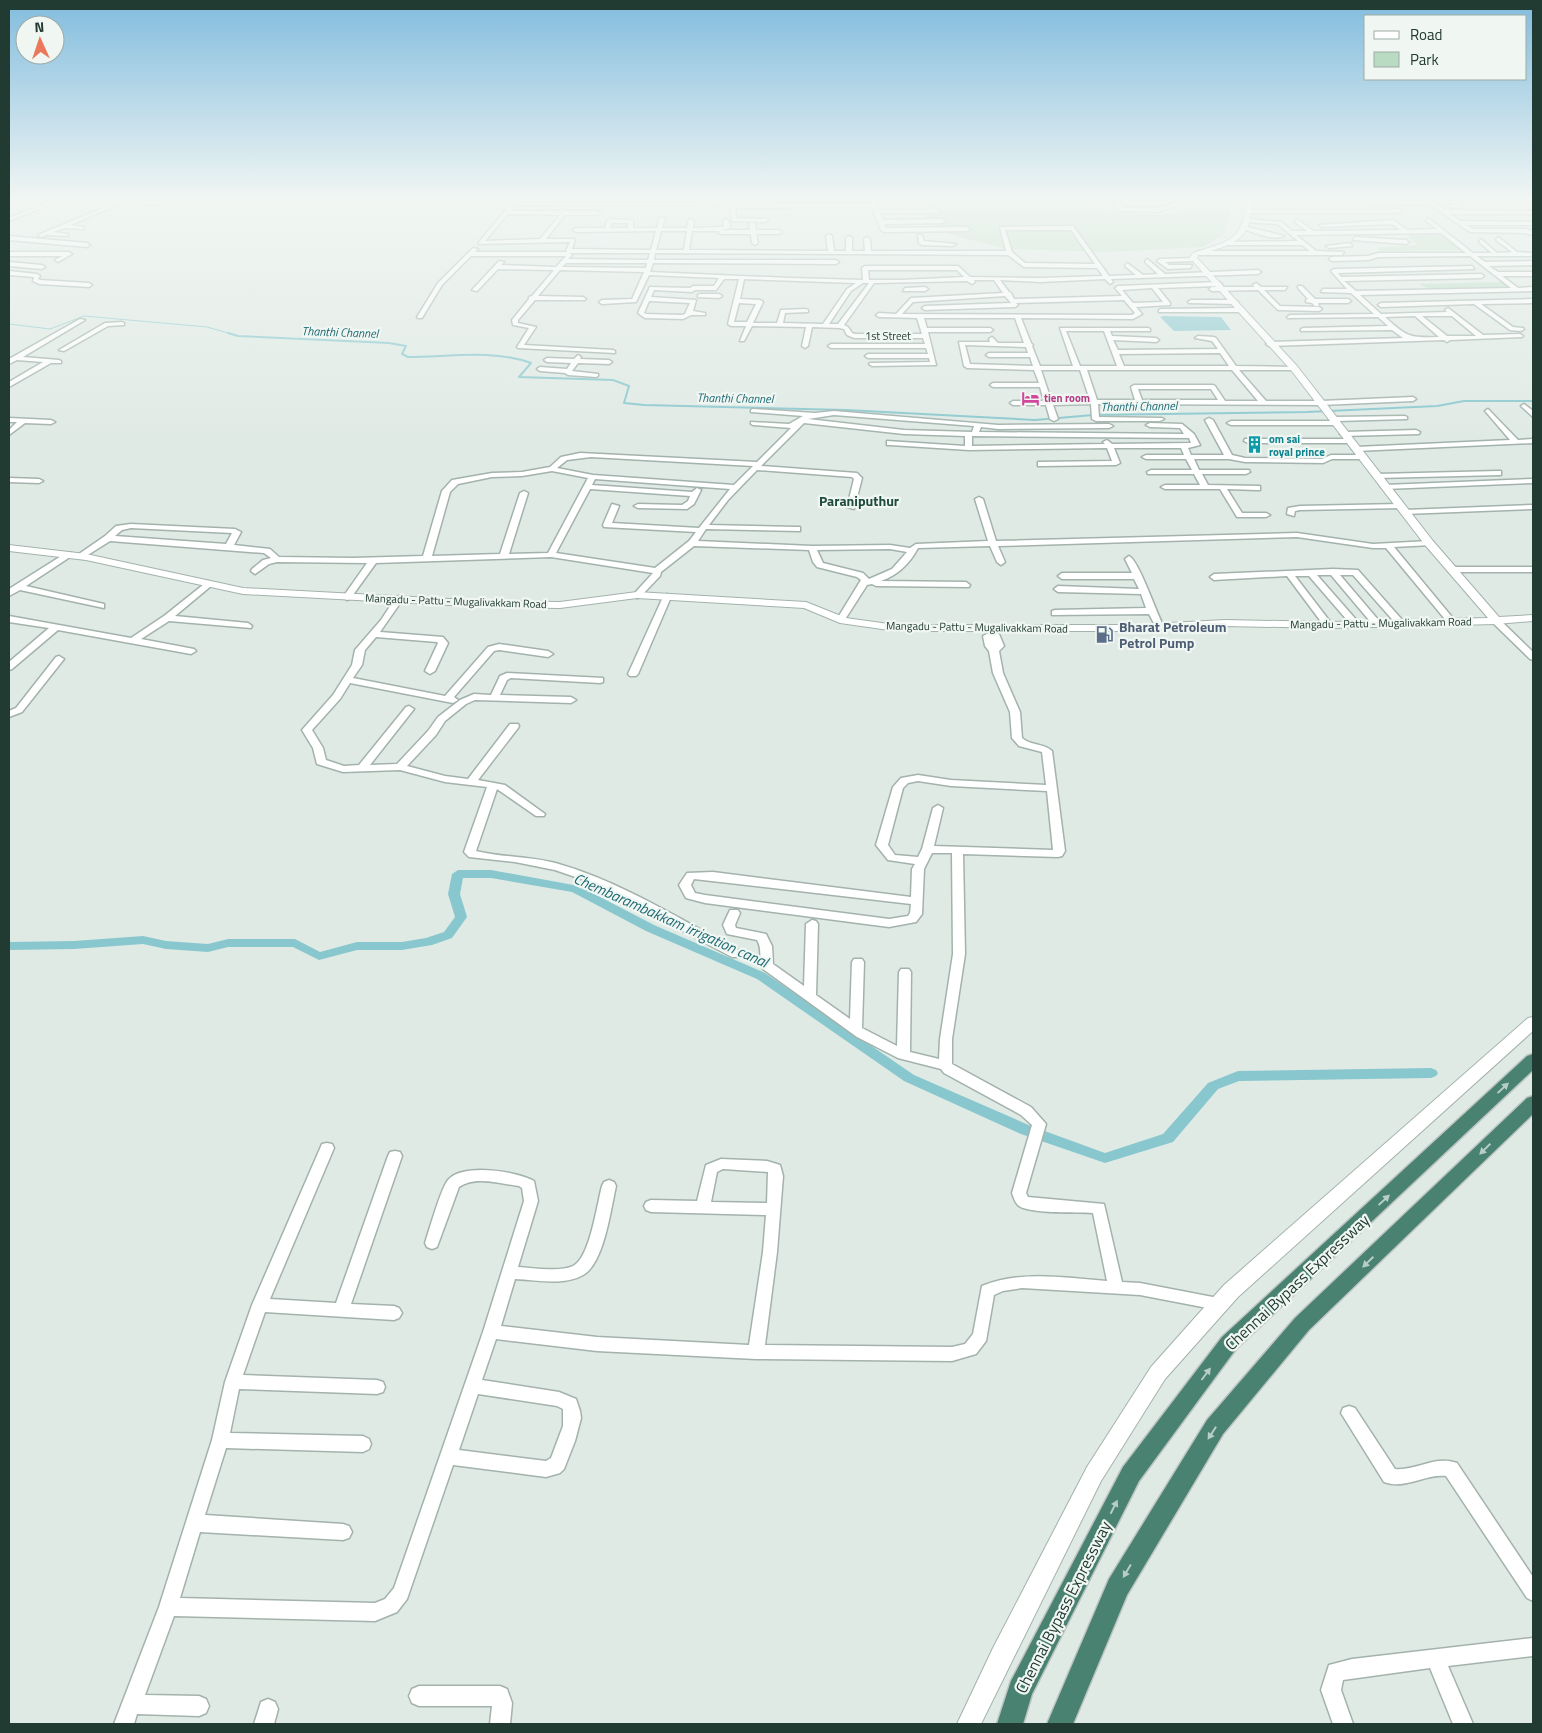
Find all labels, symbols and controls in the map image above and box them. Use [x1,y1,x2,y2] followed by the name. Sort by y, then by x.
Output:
[15,15,65,65] north arrow
[1364,15,1527,80] legend
[34,16,45,37] text: N
[1410,23,1442,46] text: Road
[1410,48,1439,71] text: Park
[301,321,380,343] water label: Thanthi Channel
[865,328,911,344] street label: 1st Street
[697,388,775,408] water label: Thanthi Channel
[1020,388,1040,408] hotel icon: tien room
[1044,390,1090,406] place label: tien room
[1101,396,1179,416] water label: Thanthi Channel
[1269,431,1325,460] place label: om sai royal prince
[1245,435,1265,455] building icon: om sai royal prince
[819,490,899,511] district label: Paraniputhur
[365,590,547,612] street label: Mangadu - Pattu - Mugalivakkam Road
[1290,613,1472,633] street label: Mangadu - Pattu - Mugalivakkam Road
[1119,616,1227,653] place label: Bharat Petroleum Petrol Pump
[886,617,1068,637] street label: Mangadu - Pattu - Mugalivakkam Road
[1095,624,1115,644] fuel station icon: Bharat Petroleum Petrol Pump
[570,867,774,974] water label: Chembarambakkam irrigation canal
[1497,1083,1509,1094] one-way arrow
[1480,1143,1492,1155] one-way arrow
[1378,1194,1390,1206] one-way arrow
[1219,1208,1375,1356] street label: Chennai Bypass Expressway
[1363,1256,1375,1268] one-way arrow
[1201,1367,1211,1381] one-way arrow
[1207,1426,1216,1439] one-way arrow
[1110,1500,1118,1514] one-way arrow
[1009,1516,1117,1697] street label: Chennai Bypass Expressway
[1122,1565,1131,1578] one-way arrow

